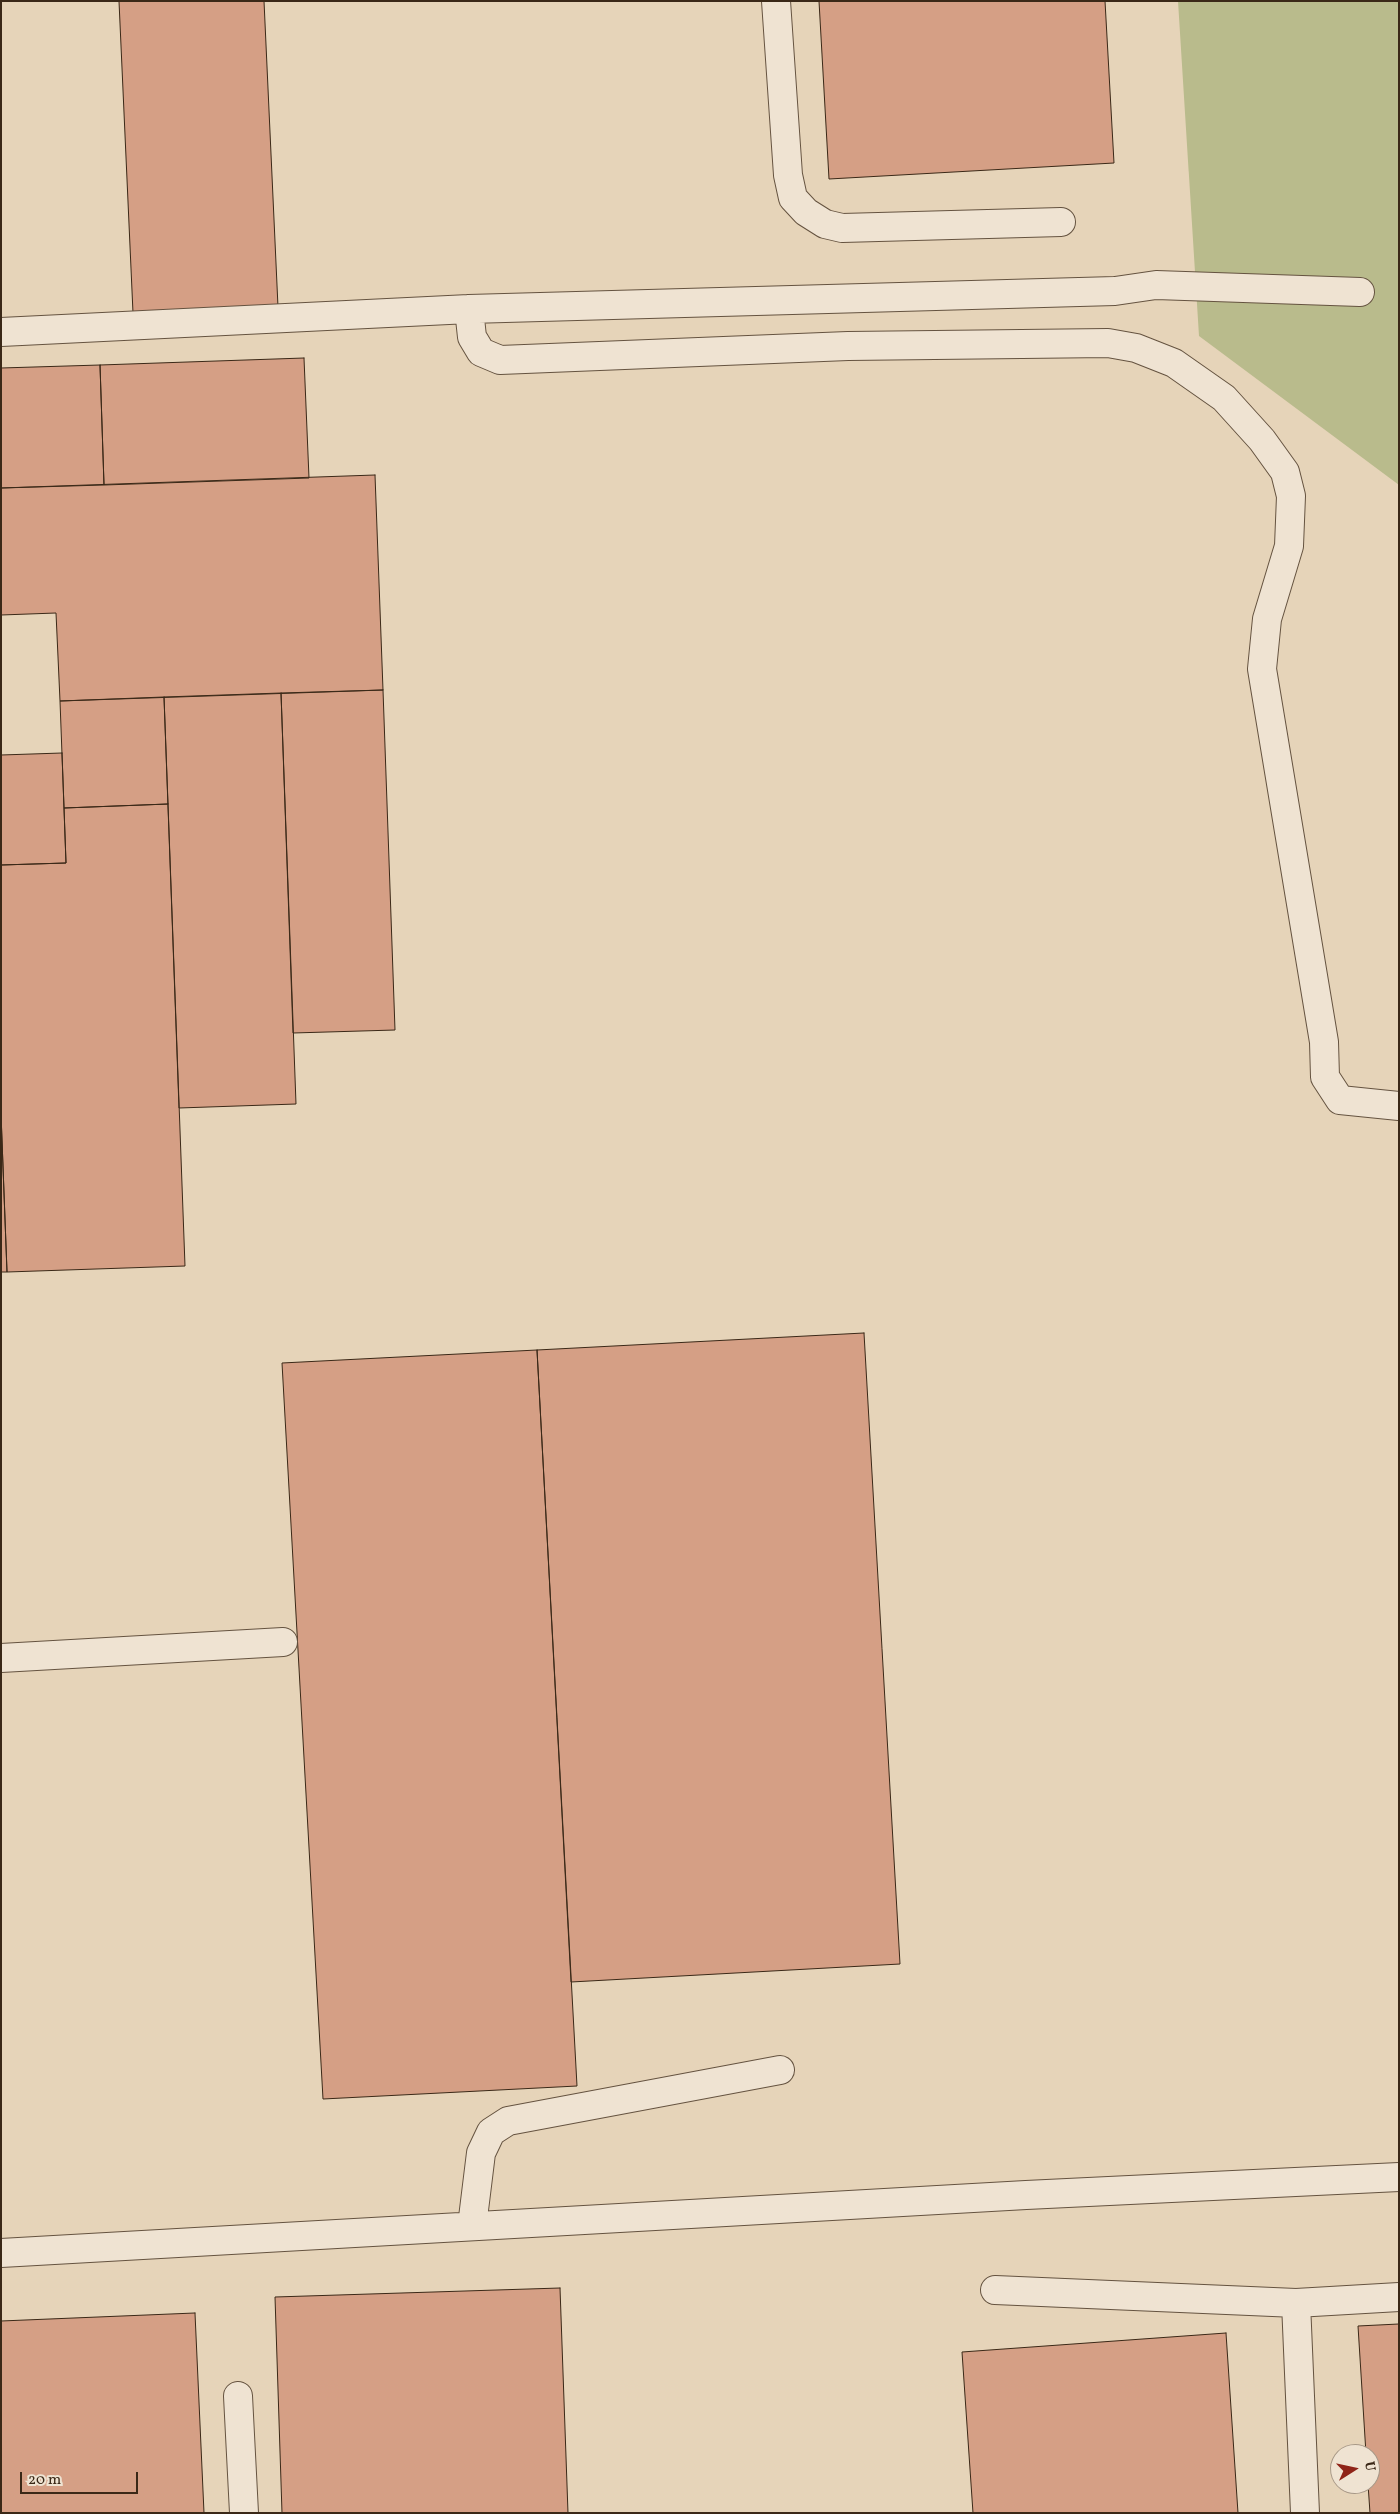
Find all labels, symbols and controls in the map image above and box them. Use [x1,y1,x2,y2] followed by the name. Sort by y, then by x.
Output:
[1330,2444,1380,2494] north arrow
[1359,2460,1379,2473] text: U
[22,2462,140,2494] scale bar
[28,2470,61,2491] text: 20 m

